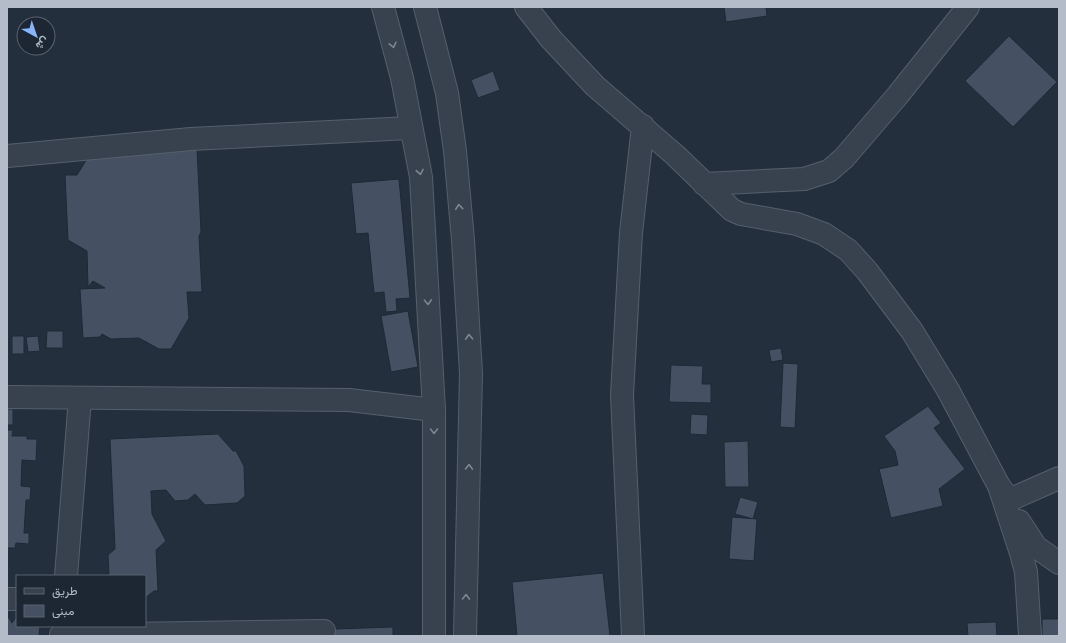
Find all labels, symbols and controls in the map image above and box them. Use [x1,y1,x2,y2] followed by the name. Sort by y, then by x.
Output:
[16,16,56,56] north arrow
[33,34,52,53] text: ش
[388,41,397,48] one-way arrow
[415,169,423,175] one-way arrow
[455,204,464,211] one-way arrow
[424,299,432,305] one-way arrow
[464,334,473,340] one-way arrow
[430,428,438,434] one-way arrow
[464,464,473,470] one-way arrow
[16,575,146,627] legend
[52,583,78,599] text: طريق
[462,594,470,600] one-way arrow
[52,603,74,619] text: مبنى

